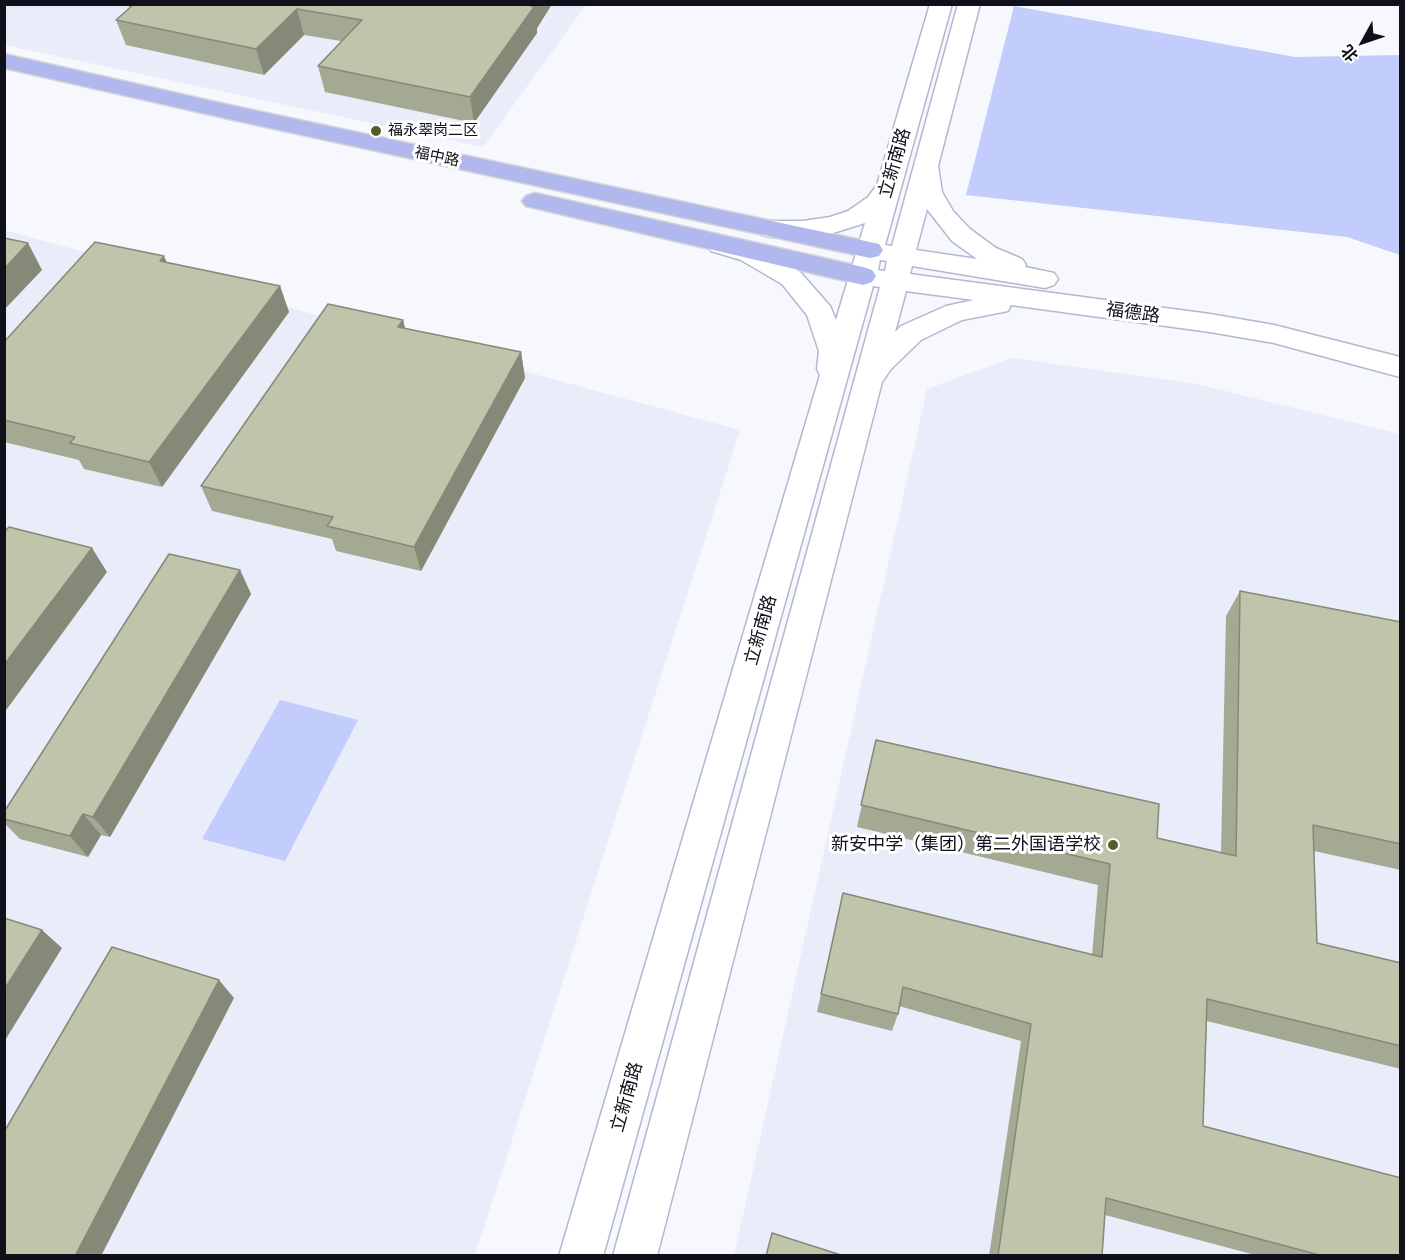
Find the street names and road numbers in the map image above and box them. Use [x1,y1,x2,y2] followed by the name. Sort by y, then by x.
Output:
[875,125,915,201] street label: 立新南路
[413,144,461,170] street label: 福中路
[1105,299,1161,327] street label: 福德路
[741,592,781,668] street label: 立新南路
[607,1059,647,1135] street label: 立新南路

